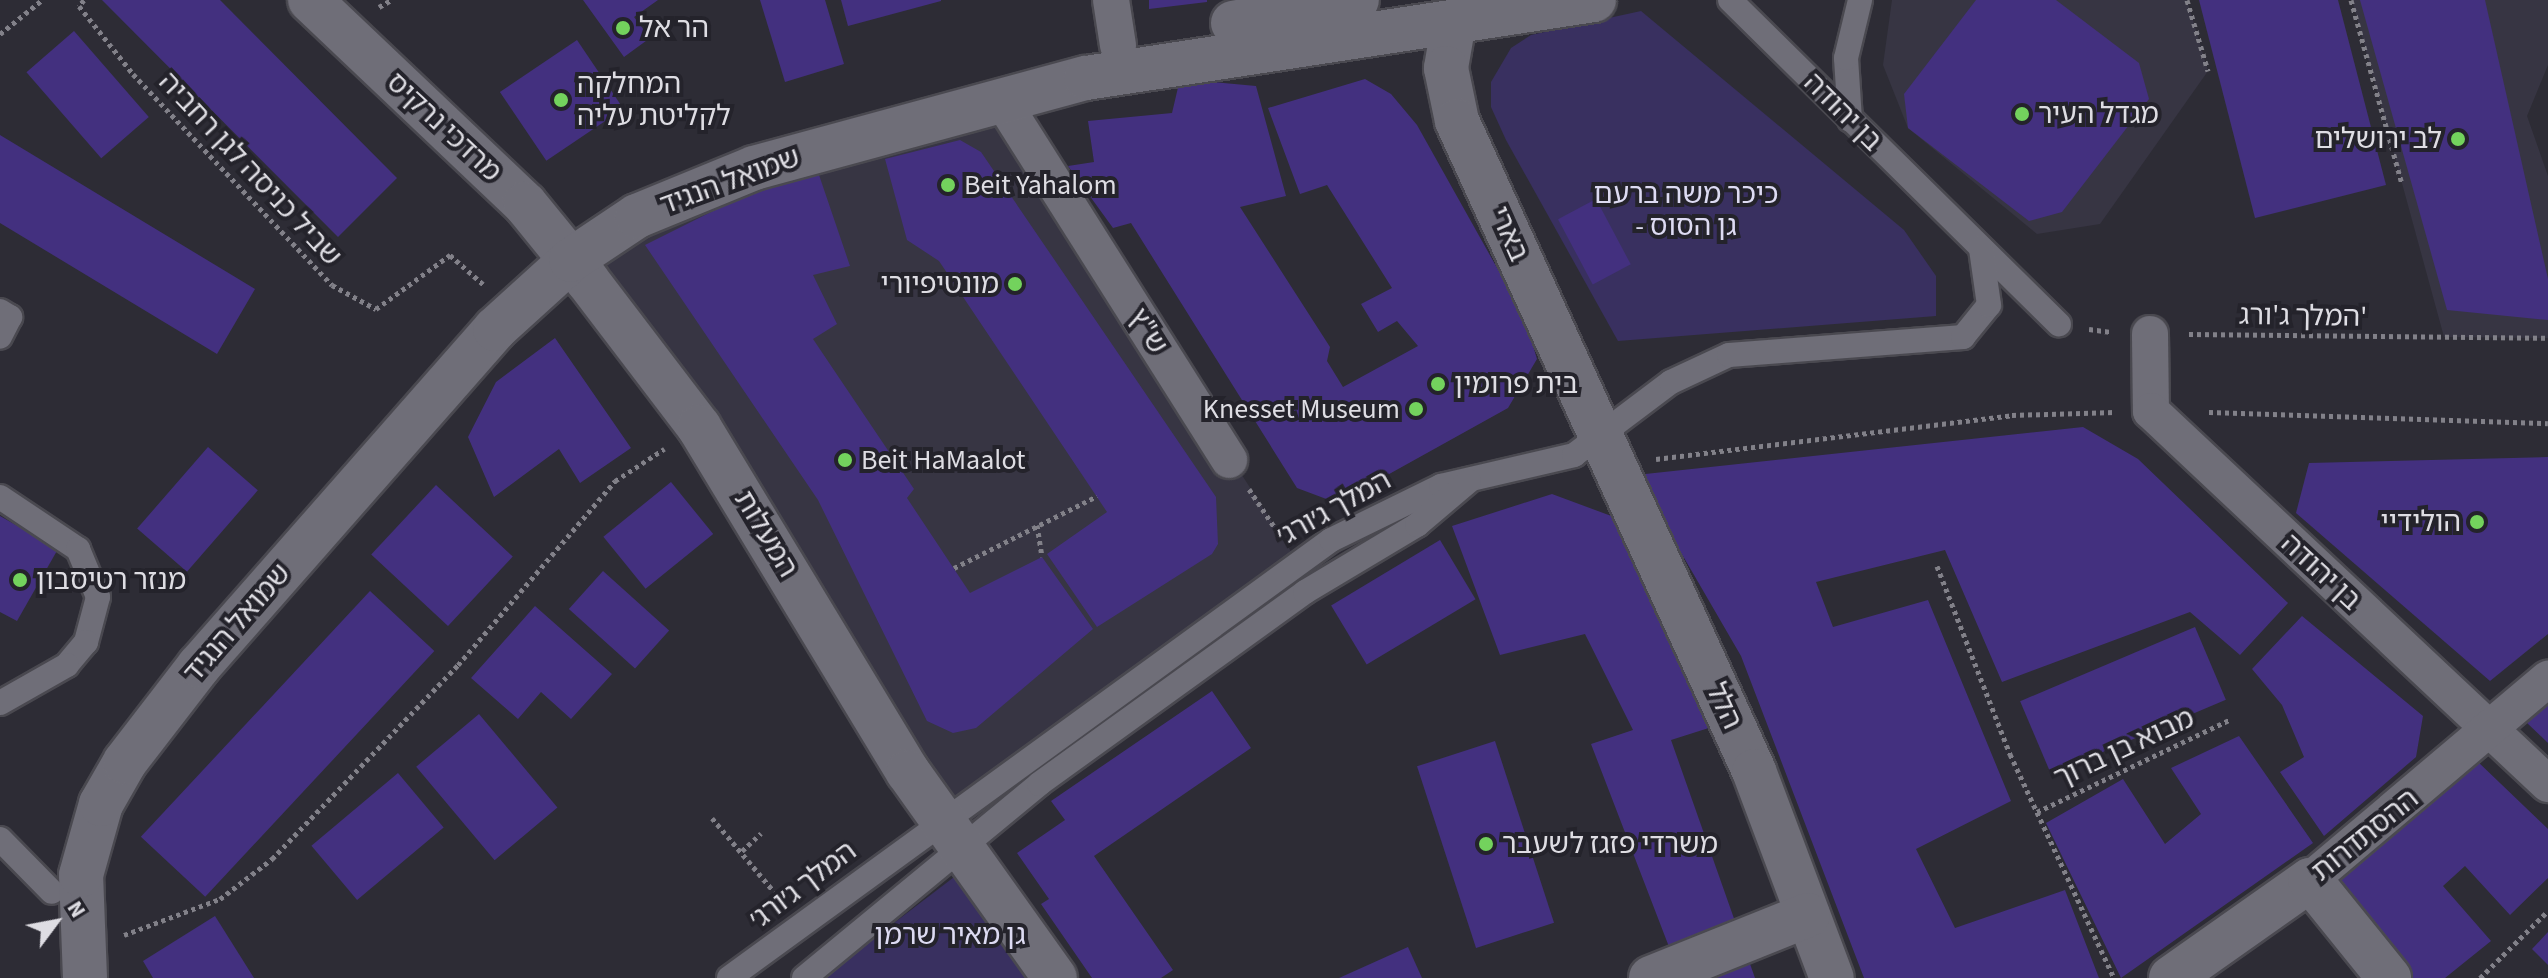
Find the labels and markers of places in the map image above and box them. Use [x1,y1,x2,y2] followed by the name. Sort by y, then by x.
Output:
[639,11,709,45] place label: הר אל
[614,19,632,37] marker: הר אל
[577,67,731,133] place label: המחלקה לקליטת עליה
[552,91,570,109] marker: המחלקה לקליטת עליה
[2038,97,2159,131] place label: מגדל העיר
[2013,105,2031,123] marker: מגדל העיר
[2314,122,2442,156] place label: לב ירושלים
[2449,130,2467,148] marker: לב ירושלים
[964,168,1117,202] place label: Beit Yahalom
[939,176,957,194] marker: Beit Yahalom
[880,267,999,301] place label: מונטיפיורי
[1006,275,1024,293] marker: מונטיפיורי
[1454,367,1578,401] place label: בית פרומין
[1429,375,1447,393] marker: בית פרומין
[1203,392,1400,426] place label: Knesset Museum
[1407,400,1425,418] marker: Knesset Museum
[861,443,1026,477] place label: Beit HaMaalot
[836,451,854,469] marker: Beit HaMaalot
[2380,505,2461,539] place label: הולידיי
[2468,513,2486,531] marker: הולידיי
[36,563,186,597] place label: מנזר רטיסבון
[11,571,29,589] marker: מנזר רטיסבון
[1502,827,1718,861] place label: משרדי פזגז לשעבר
[1477,835,1495,853] marker: משרדי פזגז לשעבר

